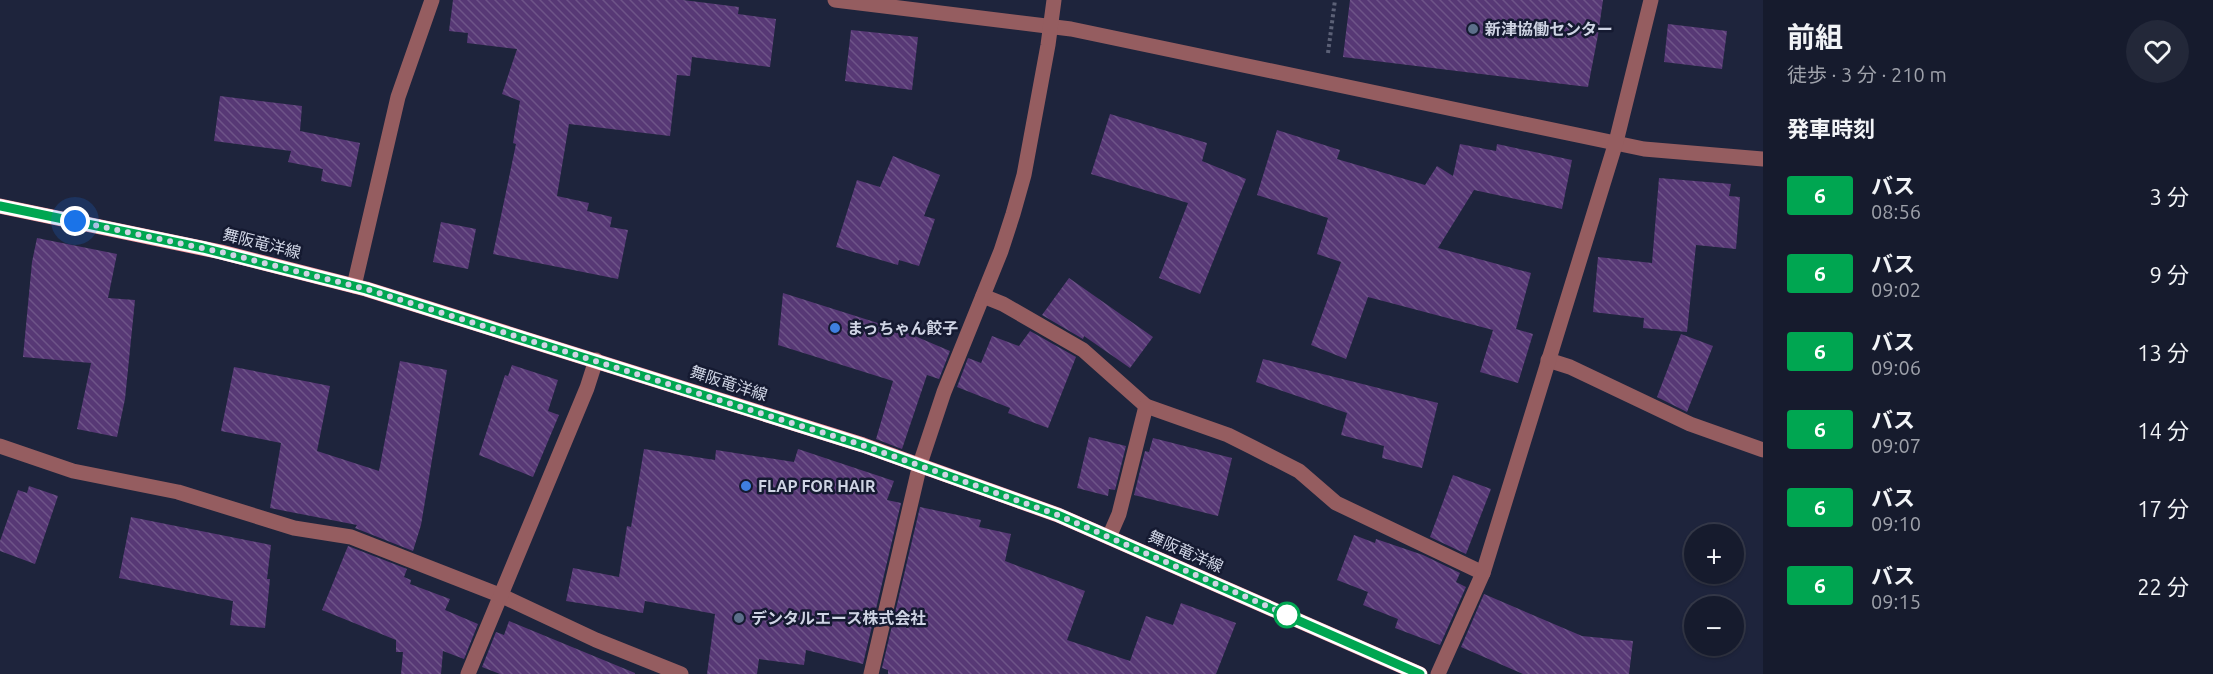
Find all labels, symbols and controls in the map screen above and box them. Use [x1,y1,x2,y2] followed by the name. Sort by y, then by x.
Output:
[1485,20,1613,38] place label: 新津協働センター
[2126,20,2189,83] button: heart
[1787,21,1843,52] text: 前組
[1466,22,1480,36] marker: 新津協働センター
[1787,63,1947,86] text: 徒歩 · 3 分 · 210 m
[1787,116,1875,141] text: 発車時刻
[1871,173,1915,198] text: バス
[1814,183,1826,207] text: 6
[2150,184,2189,209] text: 3 分
[1871,200,1921,223] text: 08:56
[60,206,90,236] your location
[221,225,303,261] street label: 舞阪竜洋線
[1871,251,1915,276] text: バス
[1814,261,1826,285] text: 6
[2150,262,2189,287] text: 9 分
[1871,278,1921,301] text: 09:02
[847,319,958,337] place label: まっちゃん餃子
[828,321,842,335] marker: まっちゃん餃子
[1871,329,1915,354] text: バス
[1814,339,1826,363] text: 6
[2137,340,2189,365] text: 13 分
[1871,356,1921,379] text: 09:06
[688,362,770,404] street label: 舞阪竜洋線
[1871,407,1915,432] text: バス
[1814,417,1826,441] text: 6
[2137,418,2189,443] text: 14 分
[1871,434,1921,457] text: 09:07
[758,477,876,495] place label: FLAP FOR HAIR
[739,479,753,493] marker: FLAP FOR HAIR
[1871,485,1915,510] text: バス
[1814,495,1826,519] text: 6
[2137,496,2189,521] text: 17 分
[1871,512,1921,535] text: 09:10
[1684,524,1744,656] map controls
[1684,524,1744,584] button: +
[1146,527,1226,575] street label: 舞阪竜洋線
[1871,563,1915,588] text: バス
[1814,573,1826,597] text: 6
[2137,574,2189,599] text: 22 分
[1871,590,1921,613] text: 09:15
[1684,596,1744,656] button: −
[1274,602,1300,628] unlabelled marker
[751,609,926,627] place label: デンタルエース株式会社
[732,611,746,625] marker: デンタルエース株式会社

